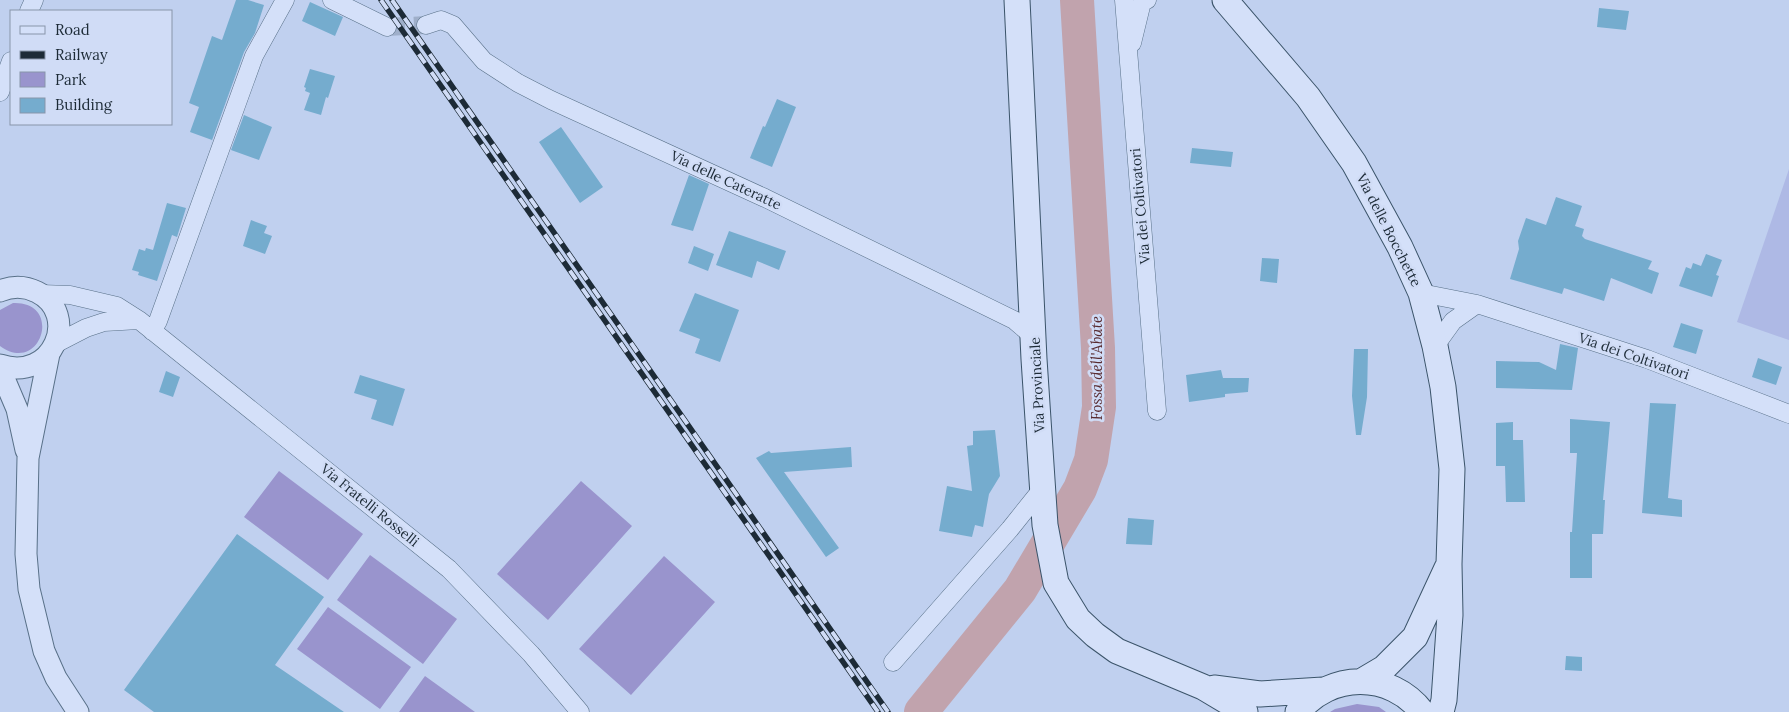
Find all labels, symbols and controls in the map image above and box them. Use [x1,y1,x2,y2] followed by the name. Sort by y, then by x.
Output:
[10,10,172,125] legend
[55,20,90,39] text: Road
[55,45,108,64] text: Railway
[55,70,86,89] text: Park
[55,95,113,114] text: Building
[667,146,785,214] street label: Via delle Cateratte
[1126,147,1154,266] street label: Via dei Coltivatori
[1352,169,1426,290] street label: Via delle Bocchette
[1087,316,1106,420] water label: Fossa dell'Abate
[1575,328,1692,383] street label: Via dei Coltivatori
[1025,336,1049,434] street label: Via Provinciale
[316,459,423,550] street label: Via Fratelli Rosselli

